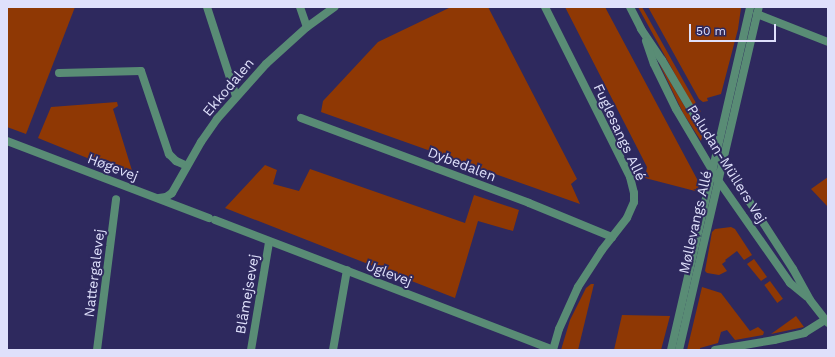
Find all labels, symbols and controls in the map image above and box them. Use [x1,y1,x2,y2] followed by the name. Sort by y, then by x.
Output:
[691,16,778,42] scale bar
[696,24,726,38] text: 50 m
[199,55,257,119] street label: Ekkodalen
[590,80,650,184] street label: Fuglesangs Allé
[684,102,770,226] street label: Paludan-Müllers Vej
[425,143,499,185] street label: Dybedalen
[85,150,141,184] street label: Høgevej
[675,169,715,275] street label: Møllevangs Allé
[80,228,108,318] street label: Nattergalevej
[232,253,262,335] street label: Blåmejsevej
[363,256,415,290] street label: Uglevej

